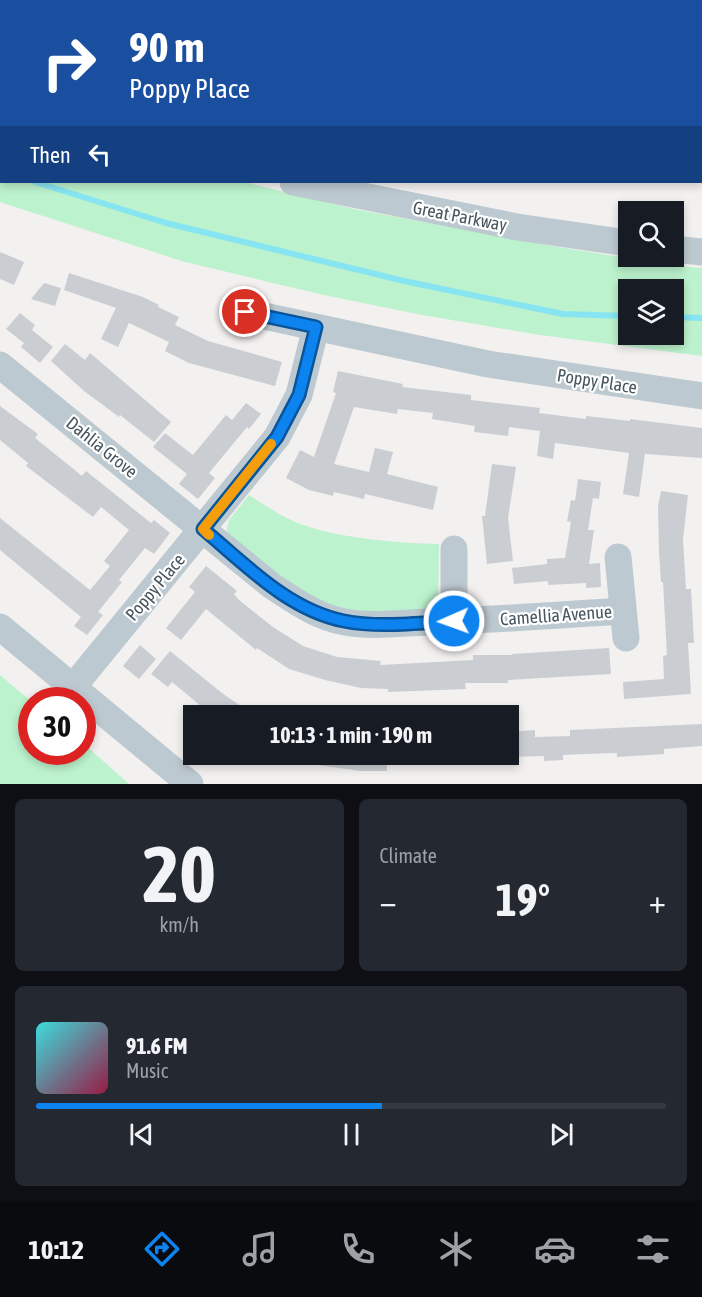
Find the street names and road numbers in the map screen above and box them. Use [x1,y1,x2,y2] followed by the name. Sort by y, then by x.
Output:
[411,197,509,235] street label: Great Parkway
[556,364,638,398] street label: Poppy Place
[62,412,142,482] street label: Dahlia Grove
[121,549,189,625] street label: Poppy Place
[499,601,613,629] street label: Camellia Avenue

